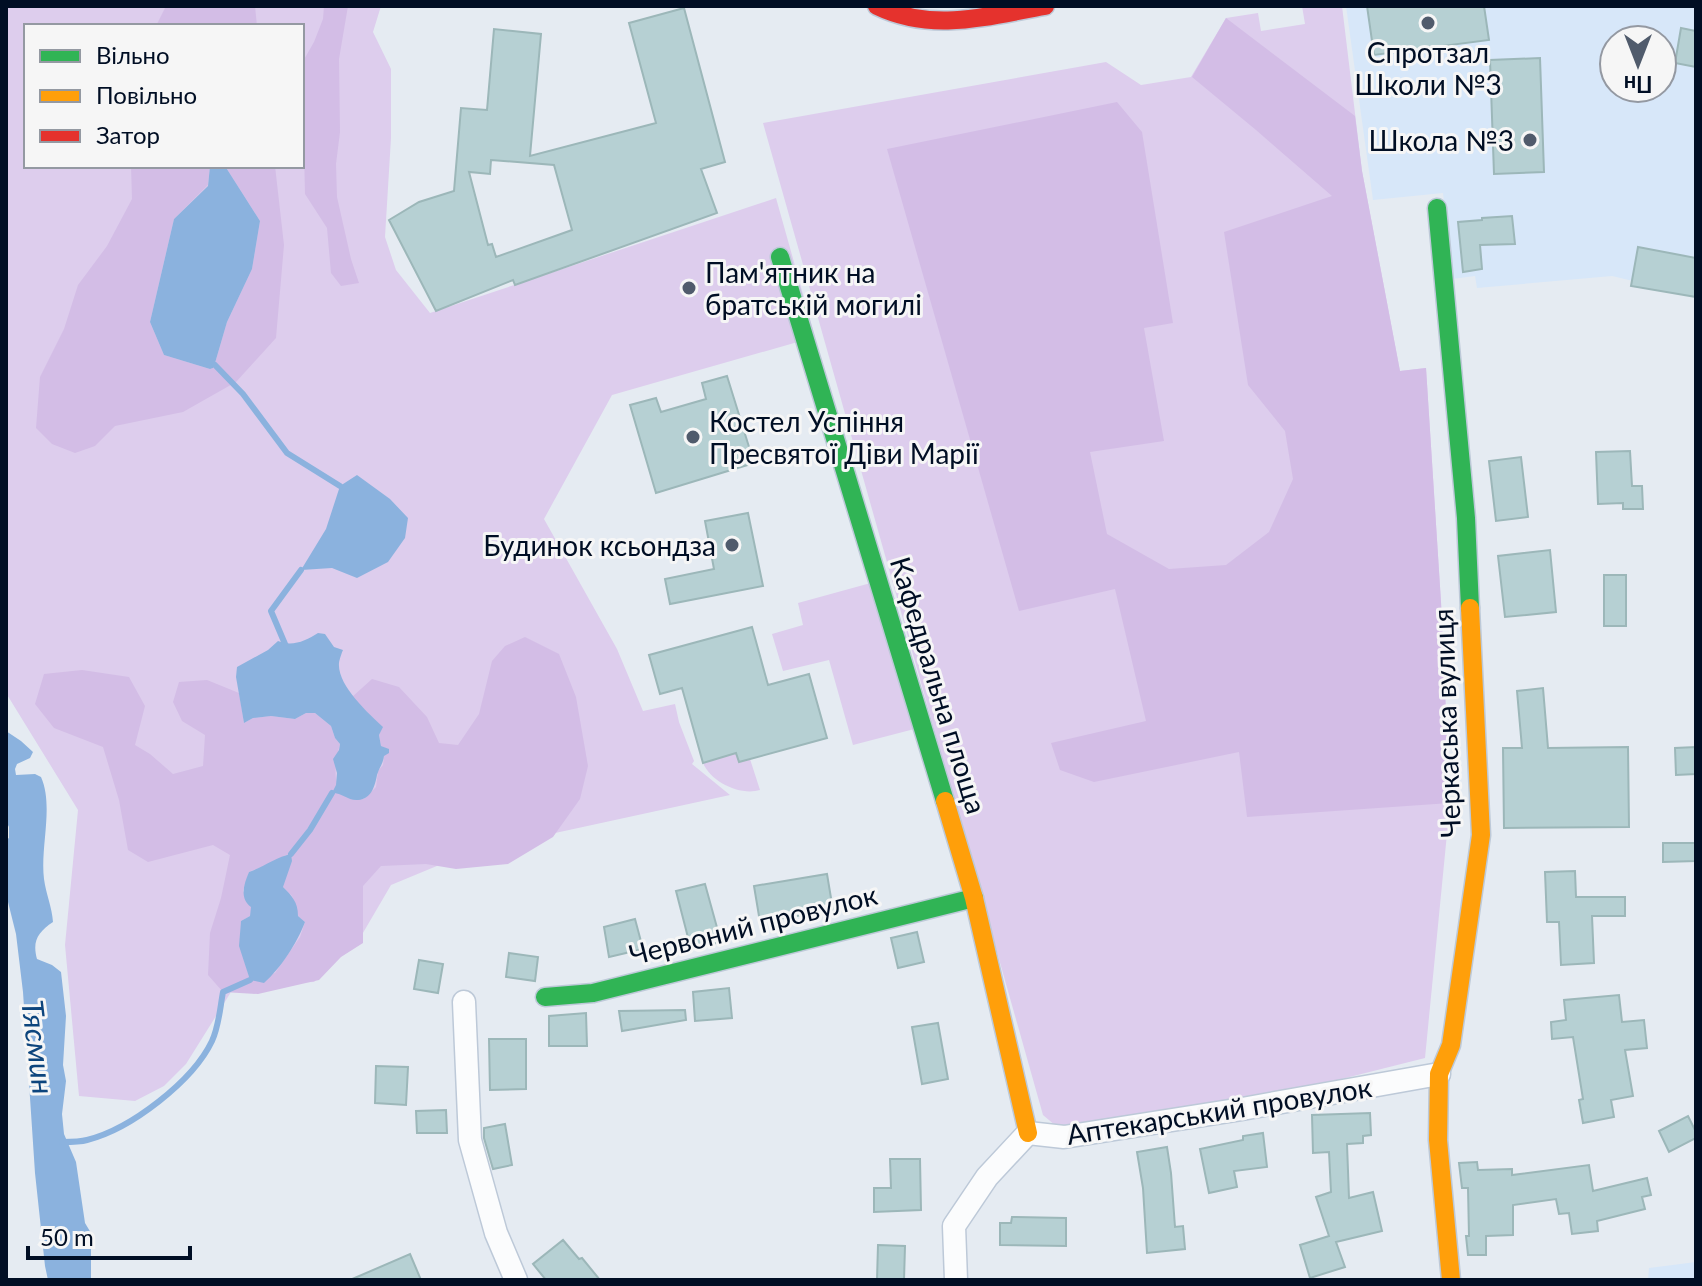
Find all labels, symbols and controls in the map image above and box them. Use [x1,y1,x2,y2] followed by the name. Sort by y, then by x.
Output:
[1419,14,1437,32] marker: Спротзал Школи №3
[24,24,304,168] legend
[1598,24,1678,104] north arrow
[1354,35,1502,101] place label: Спротзал Школи №3
[96,40,170,69] text: Вільно
[1624,71,1652,98] text: Пн
[96,80,197,109] text: Повільно
[96,120,160,149] text: Затор
[1369,123,1514,157] place label: Школа №3
[1521,131,1539,149] marker: Школа №3
[705,255,922,321] place label: Пам'ятник на братській могилі
[680,279,698,297] marker: Пам'ятник на братській могилі
[709,404,980,470] place label: Костел Успіння Пресвятої Діви Марії
[684,428,702,446] marker: Костел Успіння Пресвятої Діви Марії
[483,528,716,562] place label: Будинок ксьондза
[723,536,741,554] marker: Будинок ксьондза
[884,553,994,817] street label: Кафедральна площа
[1425,608,1467,838] street label: Черкаська вулиця
[626,877,881,971] street label: Червоний провулок
[15,998,63,1096] water label: Тясмин
[1064,1069,1374,1151] street label: Аптекарський провулок
[28,1210,190,1260] scale bar
[40,1222,94,1251] text: 50 m

